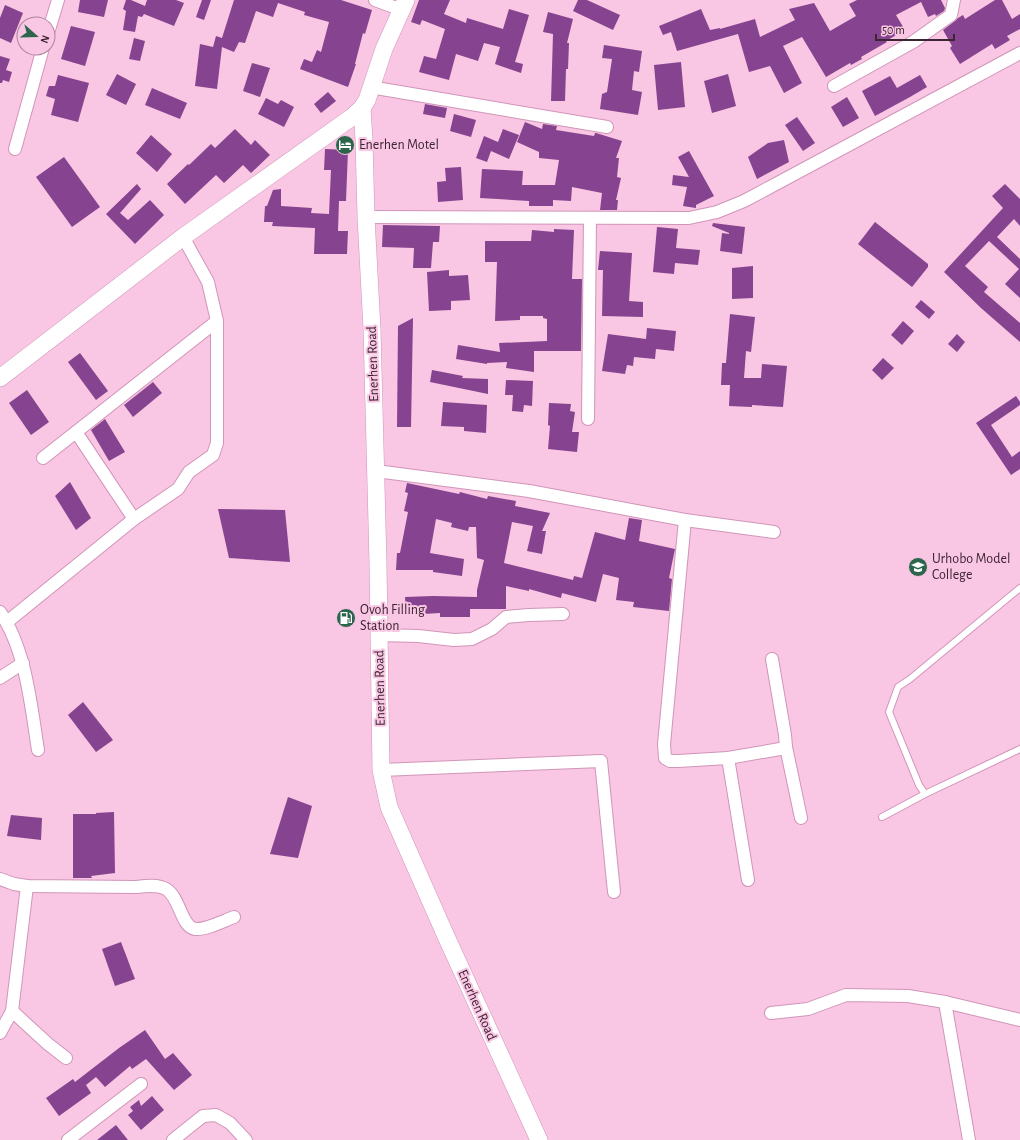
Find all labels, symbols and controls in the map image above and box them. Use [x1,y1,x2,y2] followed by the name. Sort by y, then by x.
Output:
[16,16,56,56] north arrow
[876,16,954,42] scale bar
[882,24,905,36] text: 50 m
[38,34,51,45] text: N
[334,134,356,156] hotel icon: Enerhen Motel
[359,138,439,152] place label: Enerhen Motel
[365,326,381,402] street label: Enerhen Road
[932,552,1010,582] place label: Urhobo Model College
[907,556,929,578] school or university icon: Urhobo Model College
[360,603,425,633] place label: Ovoh Filling Station
[335,607,357,629] fuel station icon: Ovoh Filling Station
[372,650,388,726] street label: Enerhen Road
[455,967,499,1043] street label: Enerhen Road

